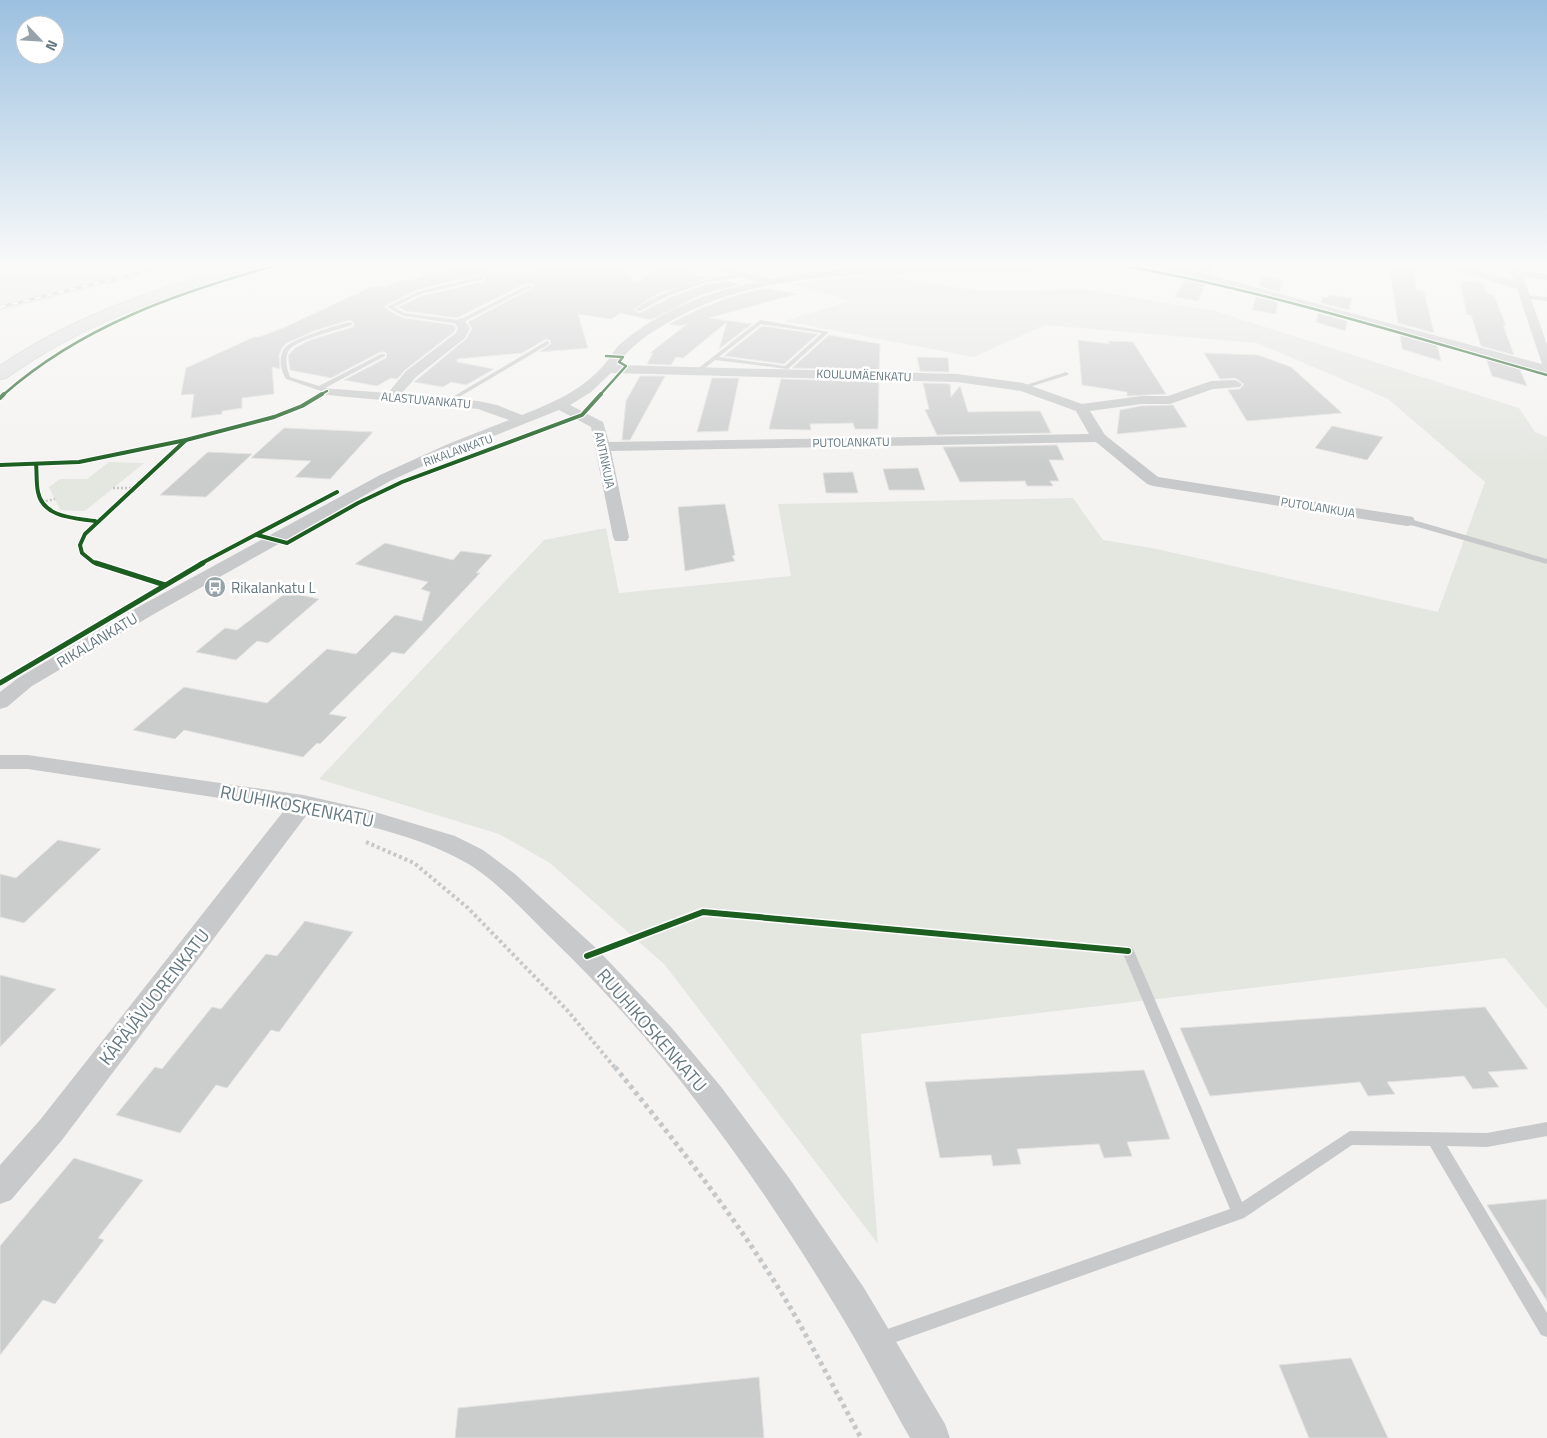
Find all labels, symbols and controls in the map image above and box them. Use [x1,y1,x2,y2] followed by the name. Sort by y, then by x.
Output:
[15,15,65,65] north arrow
[41,37,64,55] text: N
[816,364,912,386] street label: KOULUMÄENKATU
[380,387,472,413] street label: ALASTUVANKATU
[421,429,495,471] street label: RIKALANKATU
[590,430,620,490] street label: ANTINKUJA
[812,432,890,452] street label: PUTOLANKATU
[1280,492,1356,522] street label: PUTOLANKUJA
[203,575,227,599] bus stop icon: Rikalankatu L
[231,576,316,599] place label: Rikalankatu L
[52,607,142,673] street label: RIKALANKATU
[218,778,376,834] street label: RUUHIKOSKENKATU
[92,923,216,1071] street label: KÄRÄJÄVUORENKATU
[591,962,713,1098] street label: RUUHIKOSKENKATU

